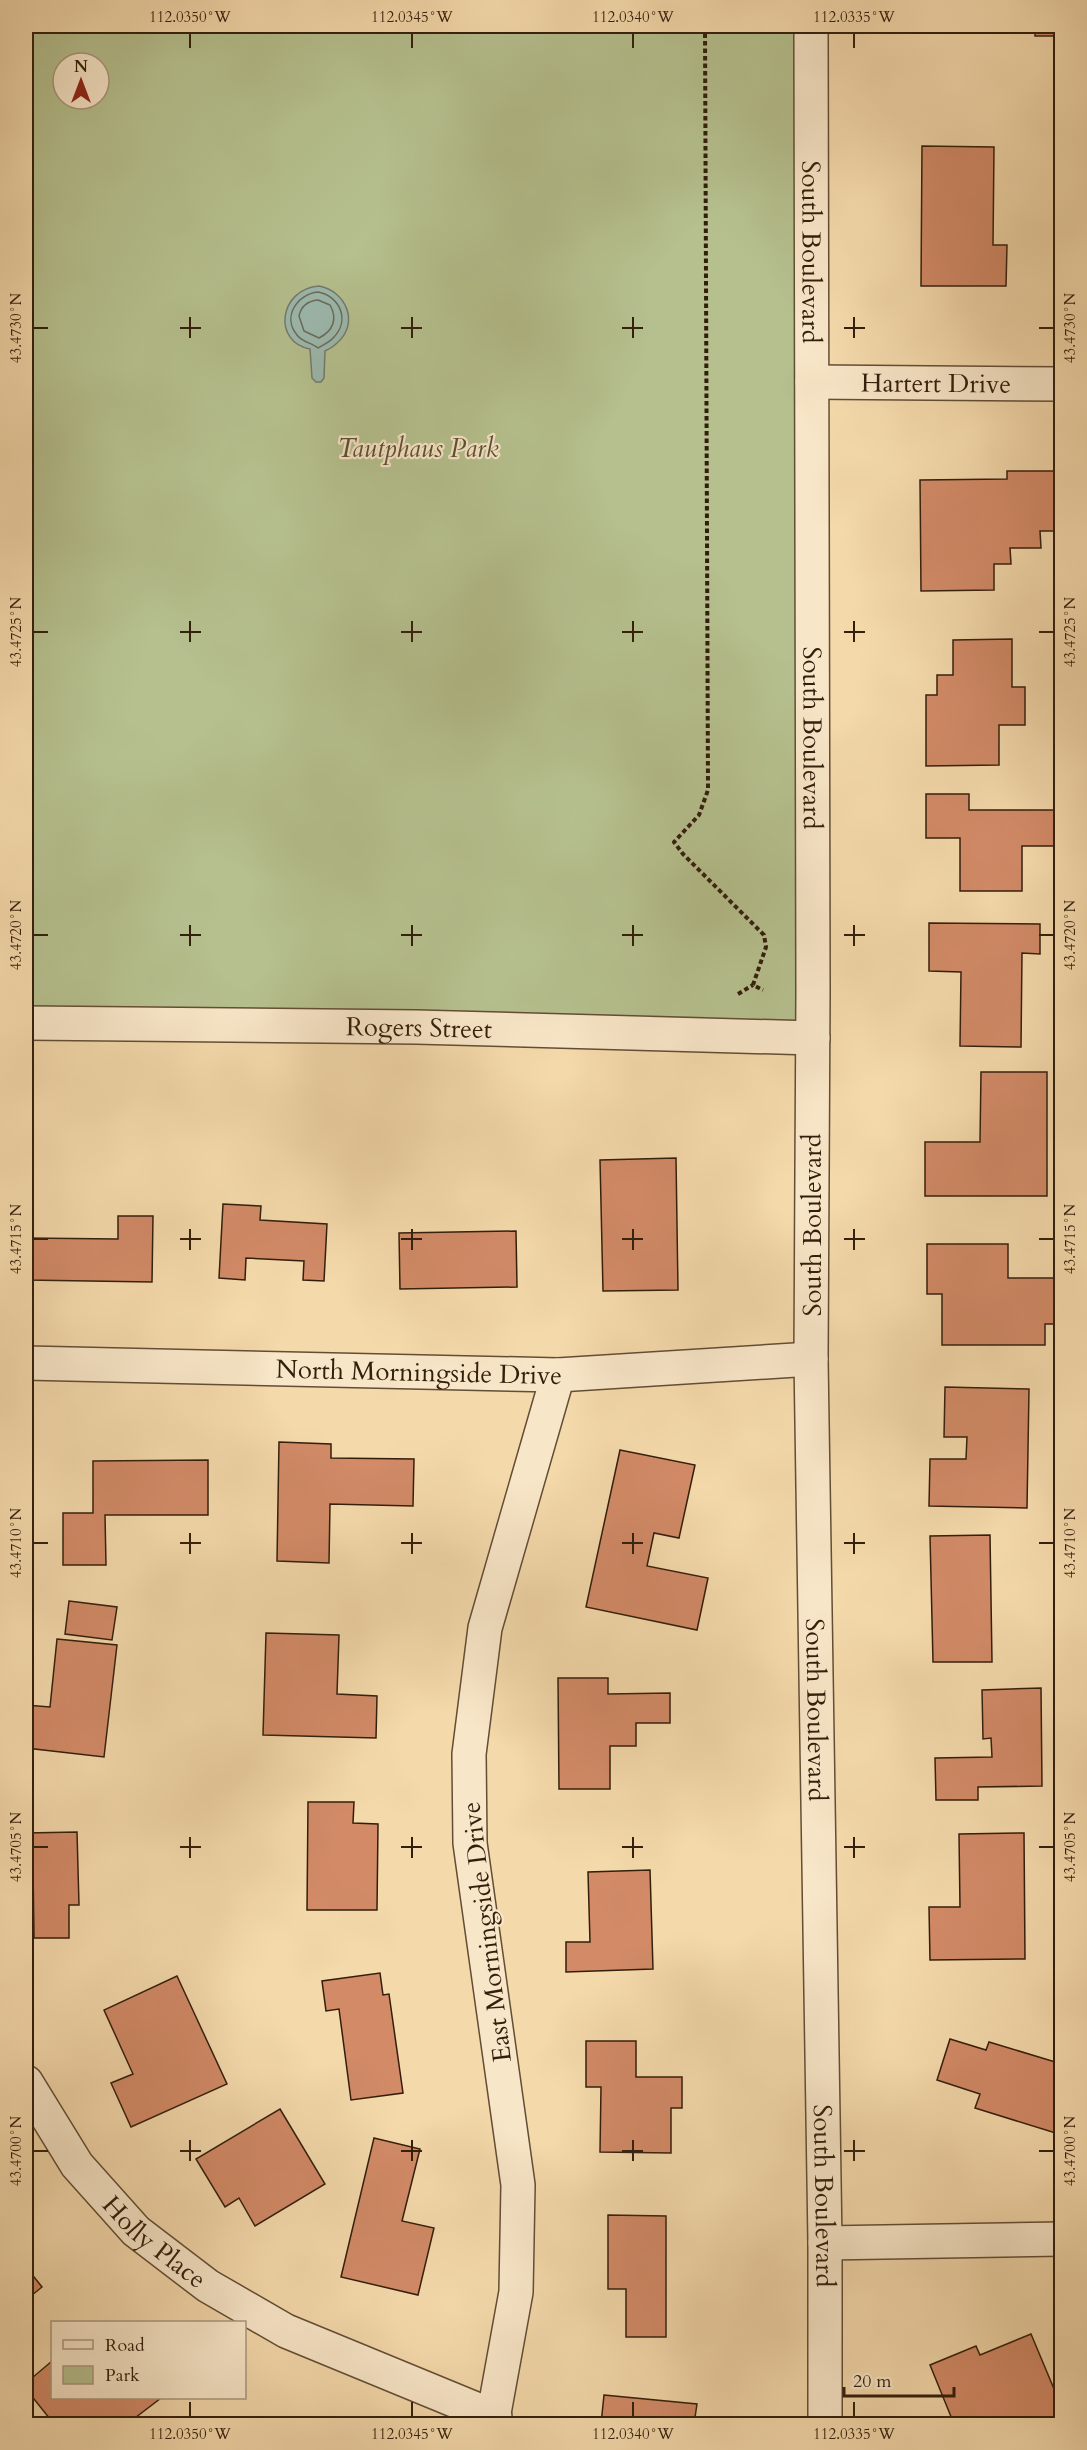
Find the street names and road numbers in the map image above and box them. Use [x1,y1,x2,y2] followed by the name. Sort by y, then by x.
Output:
[793,160,829,344] street label: South Boulevard
[861,365,1011,402] street label: Hartert Drive
[794,646,830,830] street label: South Boulevard
[346,1009,493,1047] street label: Rogers Street
[795,1133,830,1316] street label: South Boulevard
[275,1352,562,1393] street label: North Morningside Drive
[797,1618,835,1802] street label: South Boulevard
[453,1800,520,2064] street label: East Morningside Drive
[805,2104,842,2288] street label: South Boulevard
[94,2188,213,2297] street label: Holly Place

